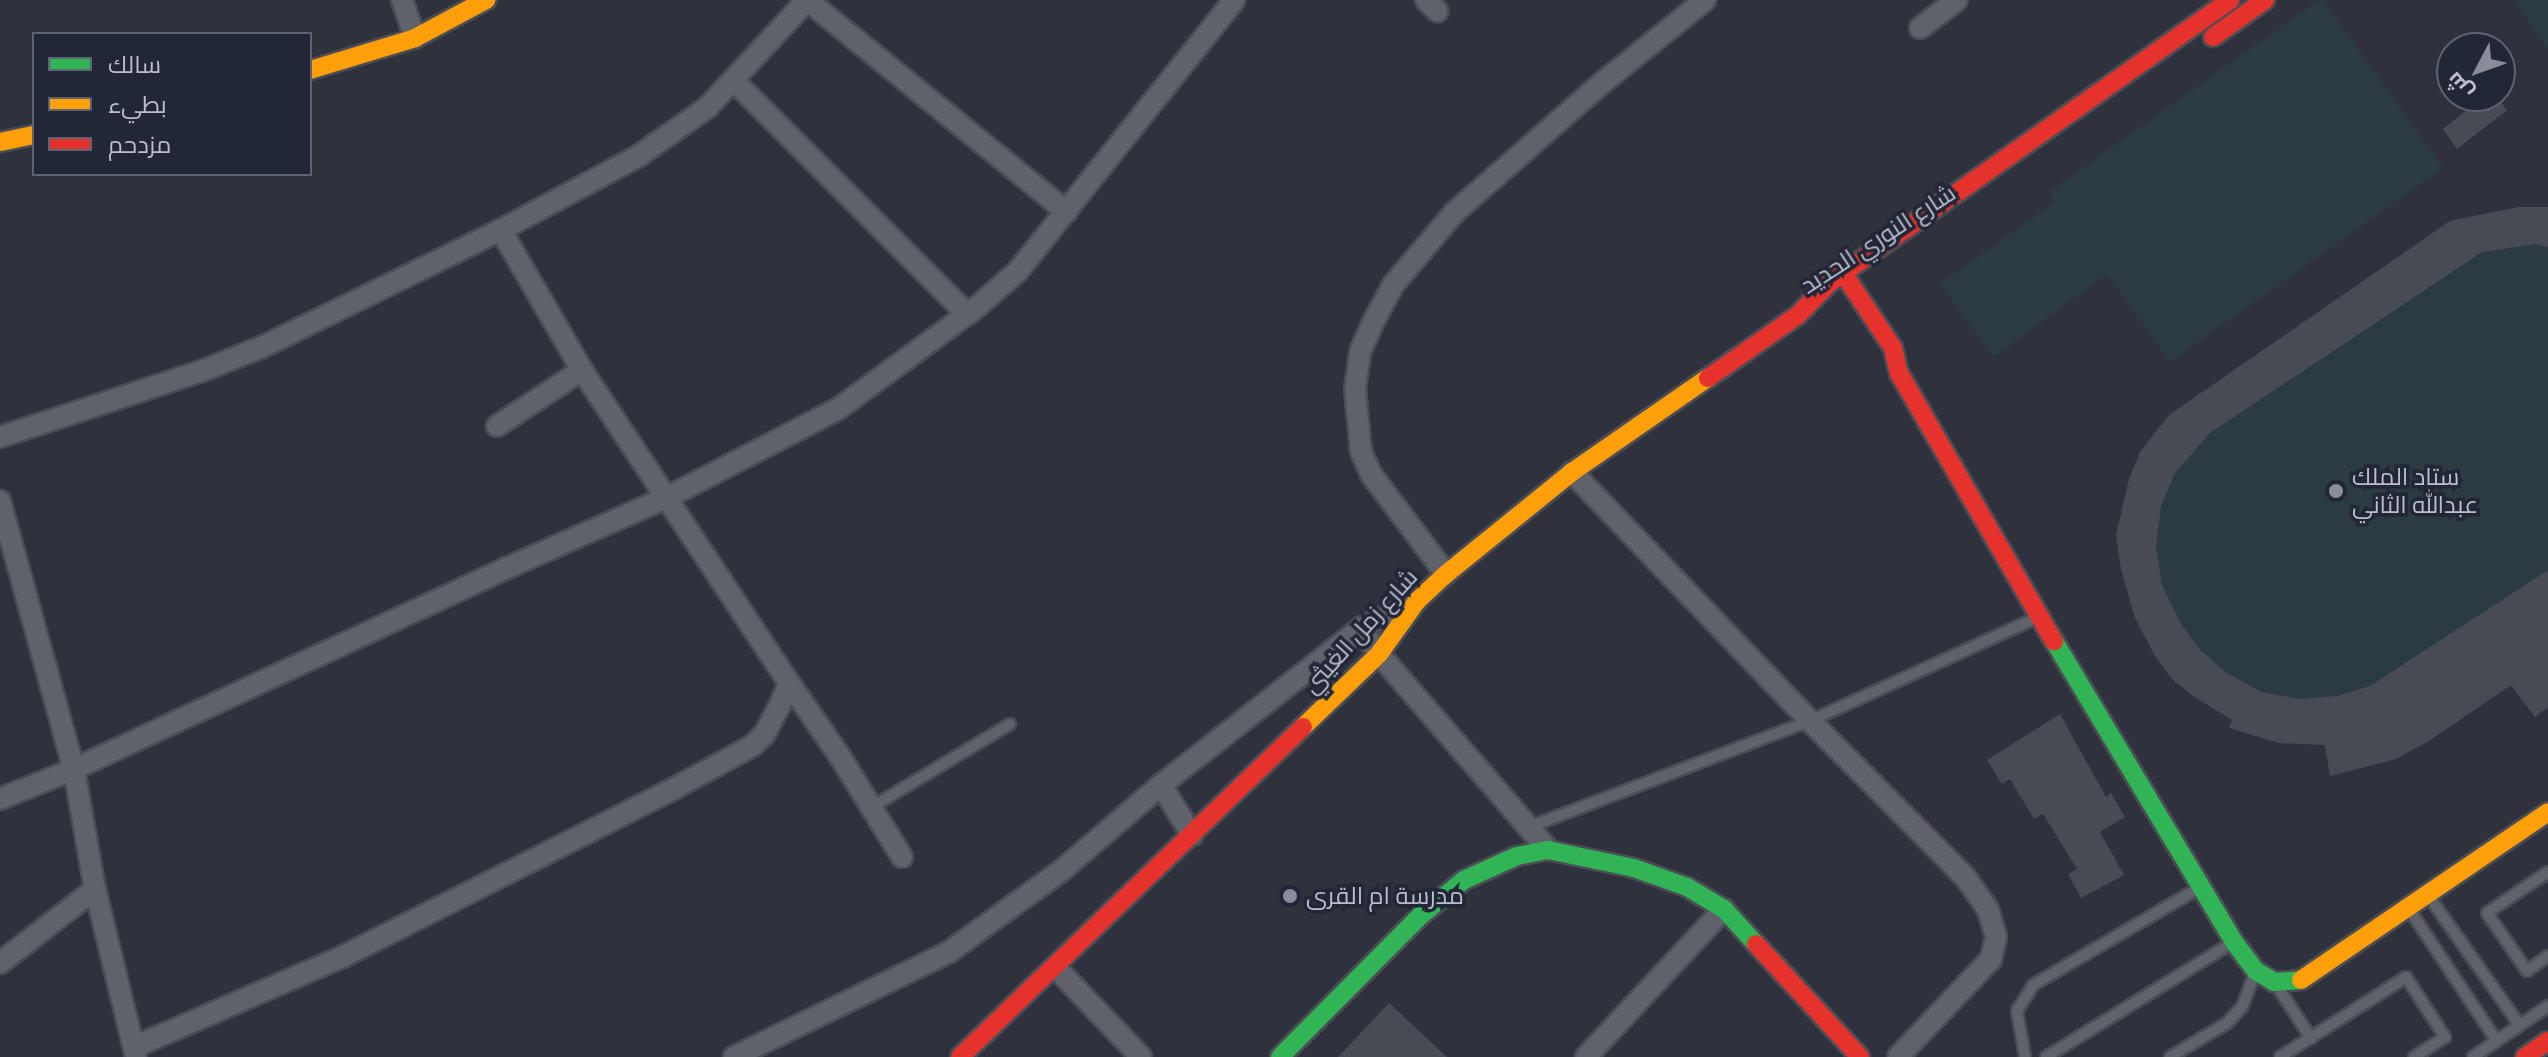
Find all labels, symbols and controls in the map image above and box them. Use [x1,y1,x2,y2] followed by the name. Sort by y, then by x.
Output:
[32,32,312,176] legend
[2436,32,2516,112] north arrow
[108,48,161,80] text: سالك
[2439,66,2480,107] text: ش
[108,88,167,120] text: بطيء
[108,128,171,160] text: مزدحم
[1795,178,1961,300] street label: شارع النوري الحديد
[2352,463,2478,519] place label: ستاد الملك عبدالله الثاني
[2327,482,2345,500] marker: ستاد الملك عبدالله الثاني
[1296,563,1424,699] street label: شارع زمل الغيثي
[1306,882,1464,910] place label: مدرسة ام القرى
[1281,887,1299,905] marker: مدرسة ام القرى

